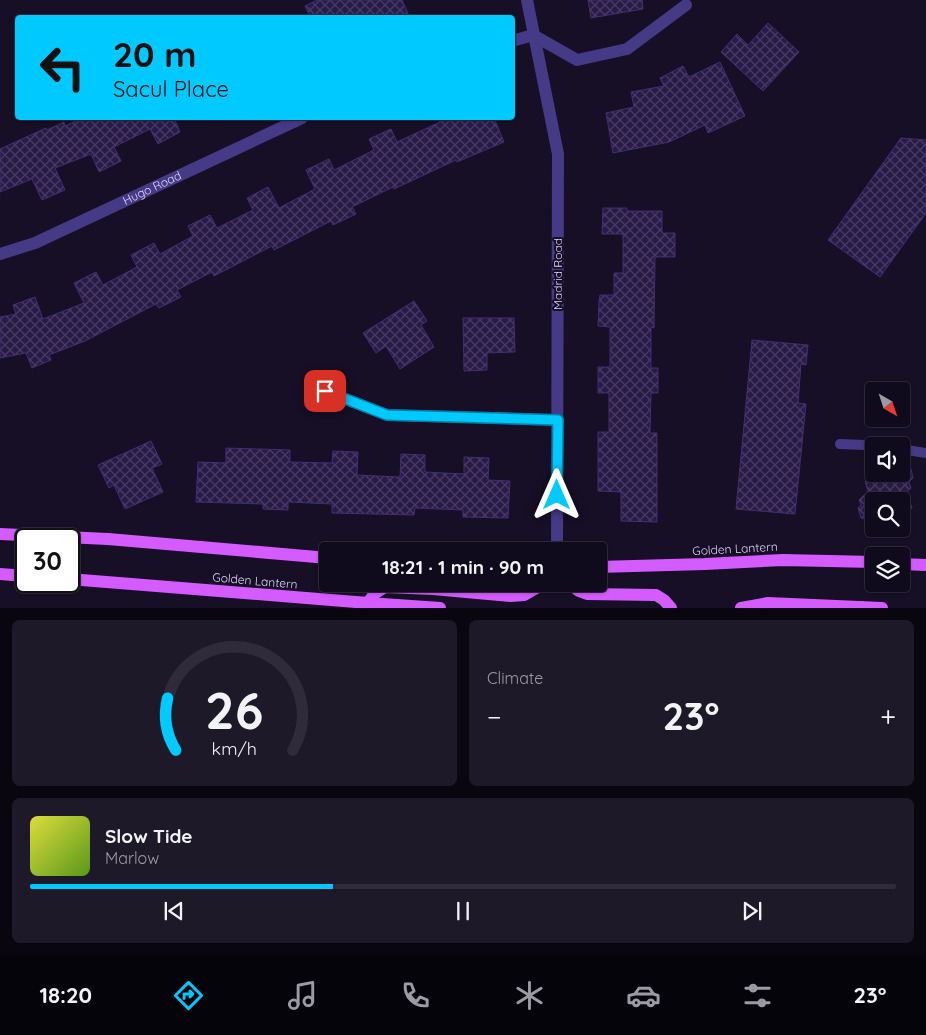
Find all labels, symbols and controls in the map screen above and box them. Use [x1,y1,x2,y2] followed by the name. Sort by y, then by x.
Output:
[113,32,196,76] text: 20 m
[30,35,95,100] icon: left
[113,75,229,103] text: Sacul Place
[120,168,184,208] street label: Hugo Road
[550,238,565,310] street label: Madrid Road
[304,370,346,412] pin
[311,377,339,405] icon: arrive
[865,382,910,428] north arrow
[865,382,910,592] map controls
[865,437,910,482] button: sound
[530,468,582,520] position arrow
[865,492,910,537] button: search
[15,528,80,593] speed limit sign: 30
[692,539,778,558] street label: Golden Lantern
[865,547,910,592] button: layers
[382,555,544,579] text: 18:21 · 1 min · 90 m
[212,569,298,592] street label: Golden Lantern
[487,668,543,688] text: Climate
[205,677,264,742] text: 26
[662,692,719,740] text: 23°
[487,699,502,734] text: −
[880,699,896,734] text: +
[212,737,257,759] text: km/h
[105,824,193,848] text: Slow Tide
[105,848,159,868] text: Marlow
[160,897,188,925] icon: previous
[449,897,477,925] icon: pause
[738,897,766,925] icon: next
[171,978,206,1013] icon: directions
[285,978,320,1013] icon: music
[398,978,433,1013] icon: phone
[512,978,547,1013] icon: climate
[626,978,661,1013] icon: car
[740,978,775,1013] icon: filters
[39,981,92,1009] text: 18:20
[854,981,887,1009] text: 23°

